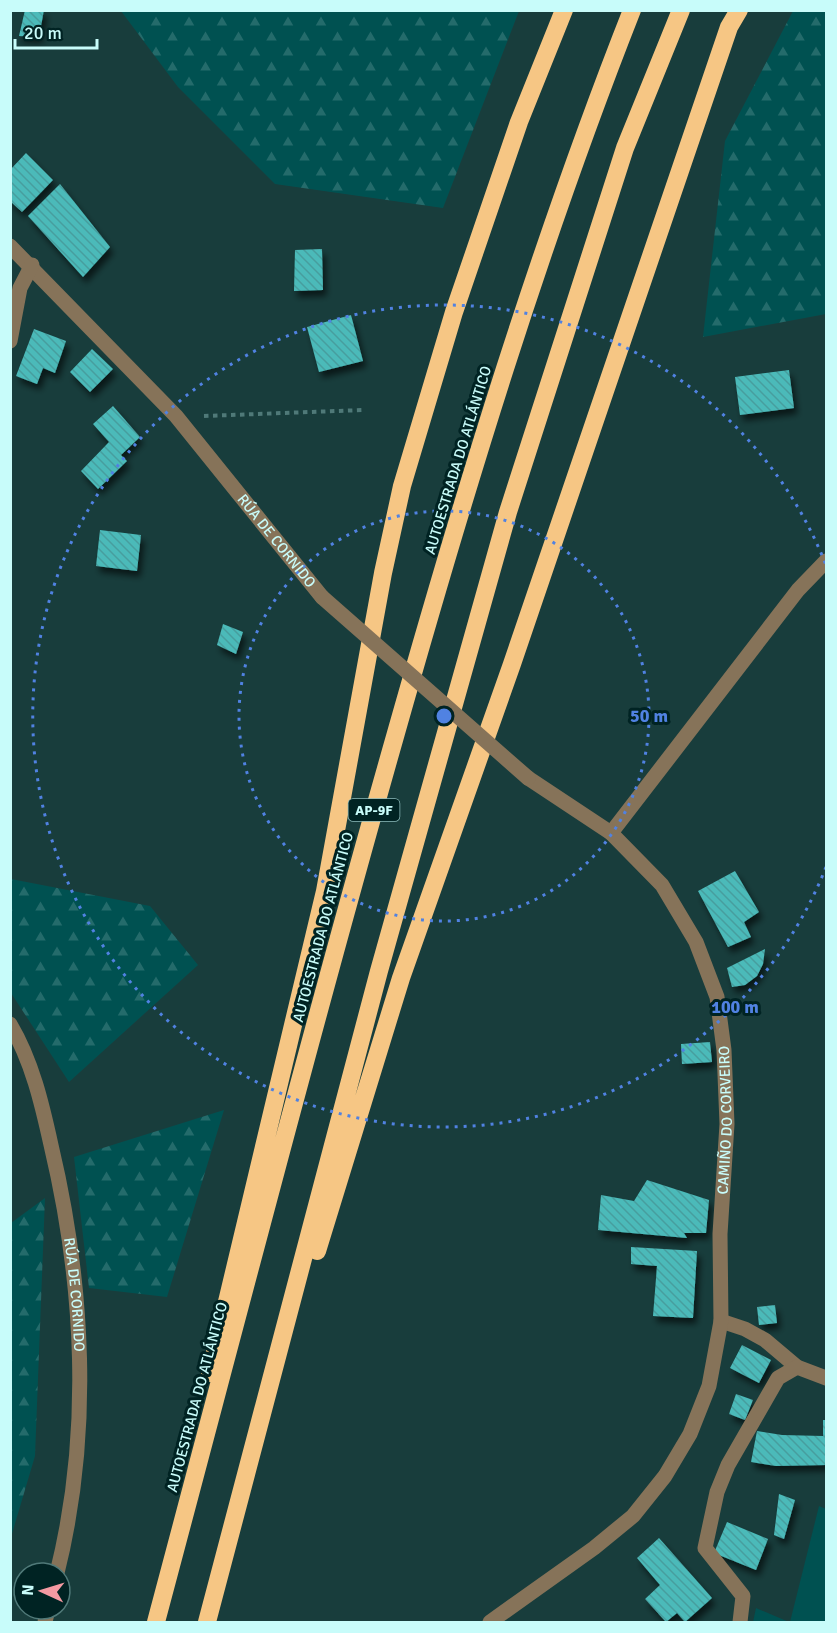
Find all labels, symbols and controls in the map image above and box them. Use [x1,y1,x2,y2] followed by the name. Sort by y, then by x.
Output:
[15,12,98,50] scale bar
[24,22,62,44] text: 20 m
[420,363,495,556] street label: AUTOESTRADA DO ATLÁNTICO
[234,491,320,591] street label: RÚA DE CORNIDO
[630,705,668,727] text: 50 m
[434,706,454,726] centre of rings
[348,799,400,821] road number: AP-9F
[288,830,357,1024] street label: AUTOESTRADA DO ATLÁNTICO
[711,996,759,1018] text: 100 m
[714,1045,736,1195] street label: CAMIÑO DO CORVEIRO
[60,1236,88,1352] street label: RÚA DE CORNIDO
[162,1300,231,1494] street label: AUTOESTRADA DO ATLÁNTICO
[12,1561,72,1621] north arrow
[18,1584,38,1596] text: N

